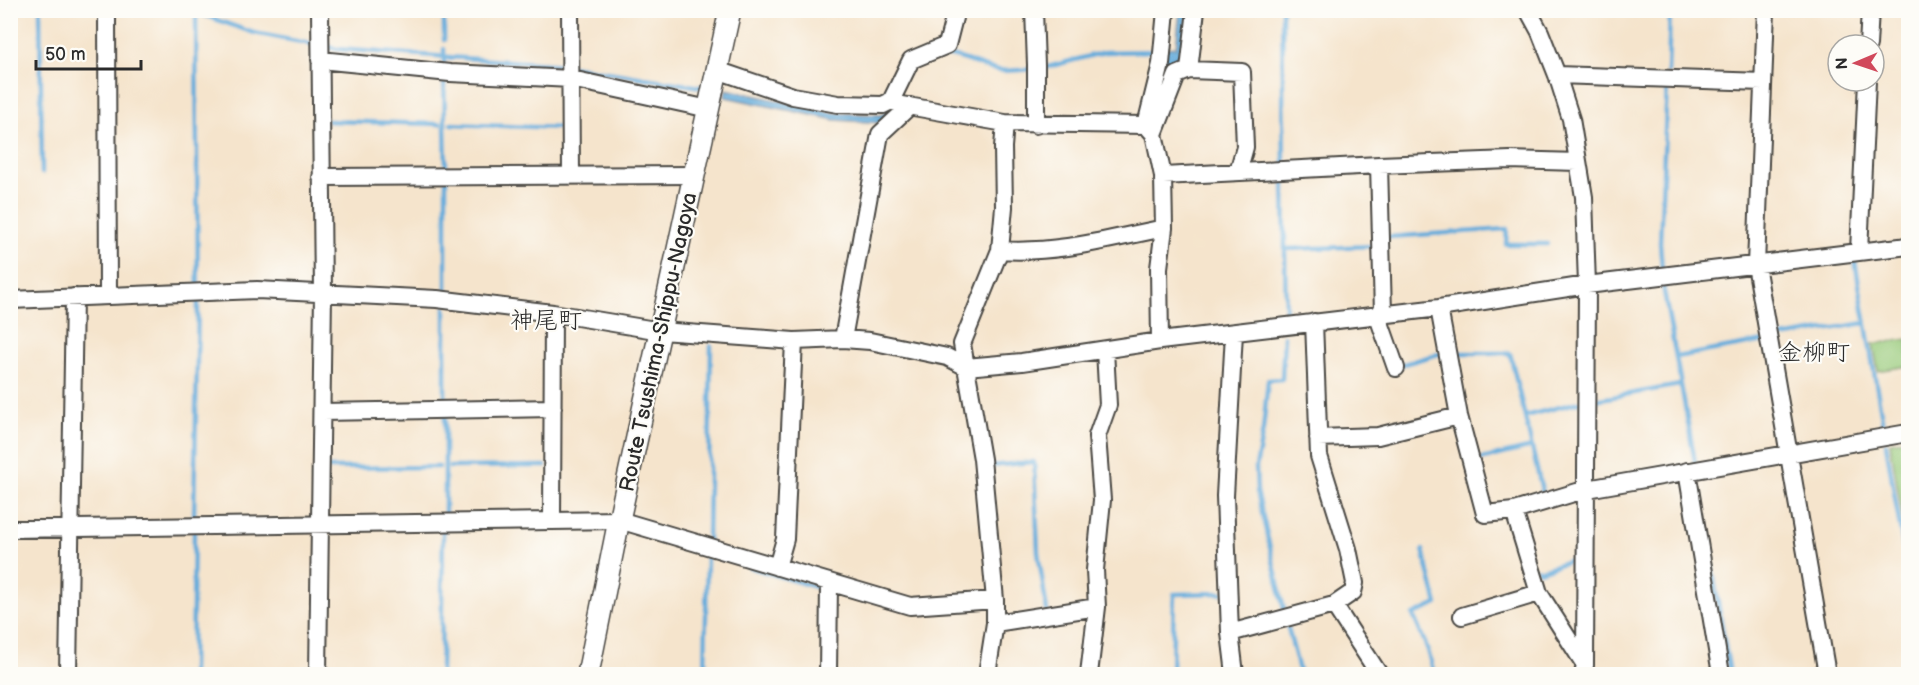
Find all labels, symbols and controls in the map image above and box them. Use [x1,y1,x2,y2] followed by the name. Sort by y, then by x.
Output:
[36,33,141,71] scale bar
[1826,33,1886,93] north arrow
[45,44,86,65] text: 50 m
[1833,57,1852,70] text: N
[615,190,702,494] street label: Route Tsushima-Shippu-Nagoya
[510,306,582,335] district label: 神尾町
[1778,338,1850,367] district label: 金柳町

